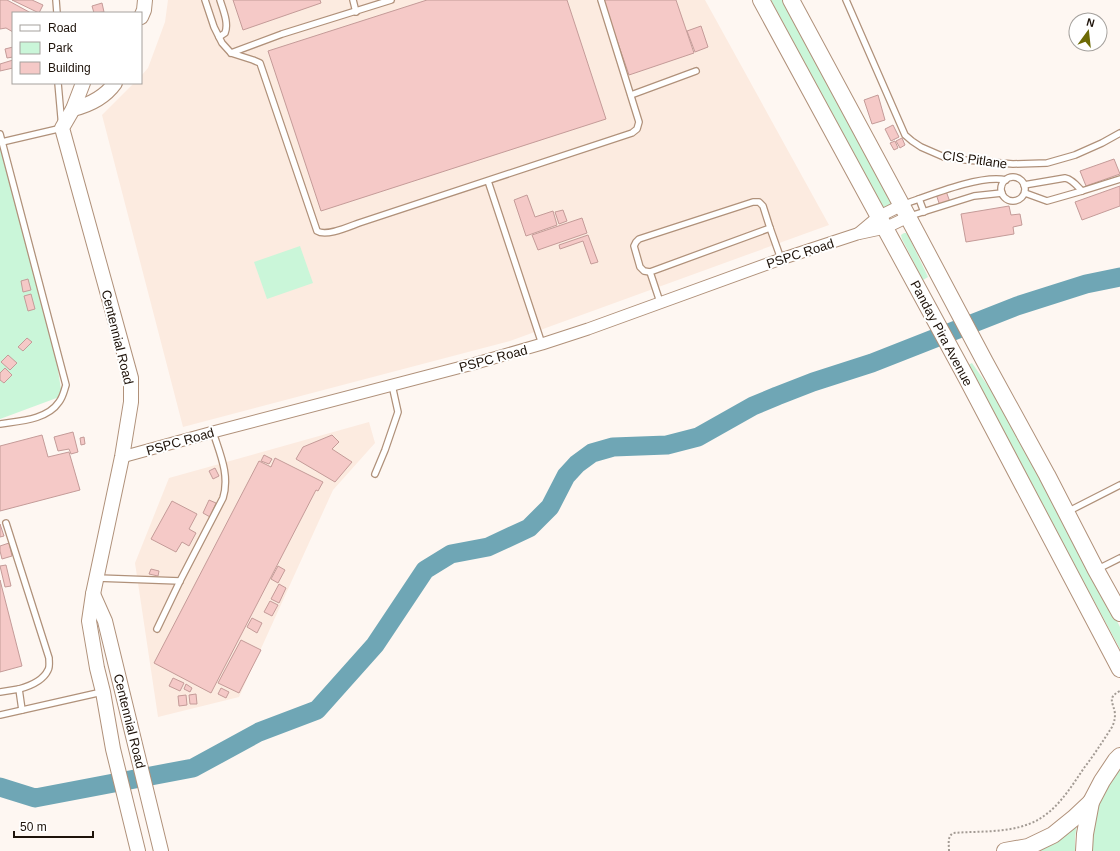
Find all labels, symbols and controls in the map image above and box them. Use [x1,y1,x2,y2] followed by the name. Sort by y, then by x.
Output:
[12,12,142,84] legend
[1068,12,1108,52] north arrow
[1085,16,1096,29] text: N
[48,21,77,35] text: Road
[48,41,74,55] text: Park
[48,61,91,75] text: Building
[942,148,1008,171] street label: CIS Pitlane
[765,236,836,271] street label: PSPC Road
[907,278,976,389] street label: Panday Pira Avenue
[99,288,137,386] street label: Centennial Road
[457,342,529,375] street label: PSPC Road
[144,425,216,458] street label: PSPC Road
[111,672,149,770] street label: Centennial Road
[14,813,93,839] scale bar
[20,820,47,834] text: 50 m

